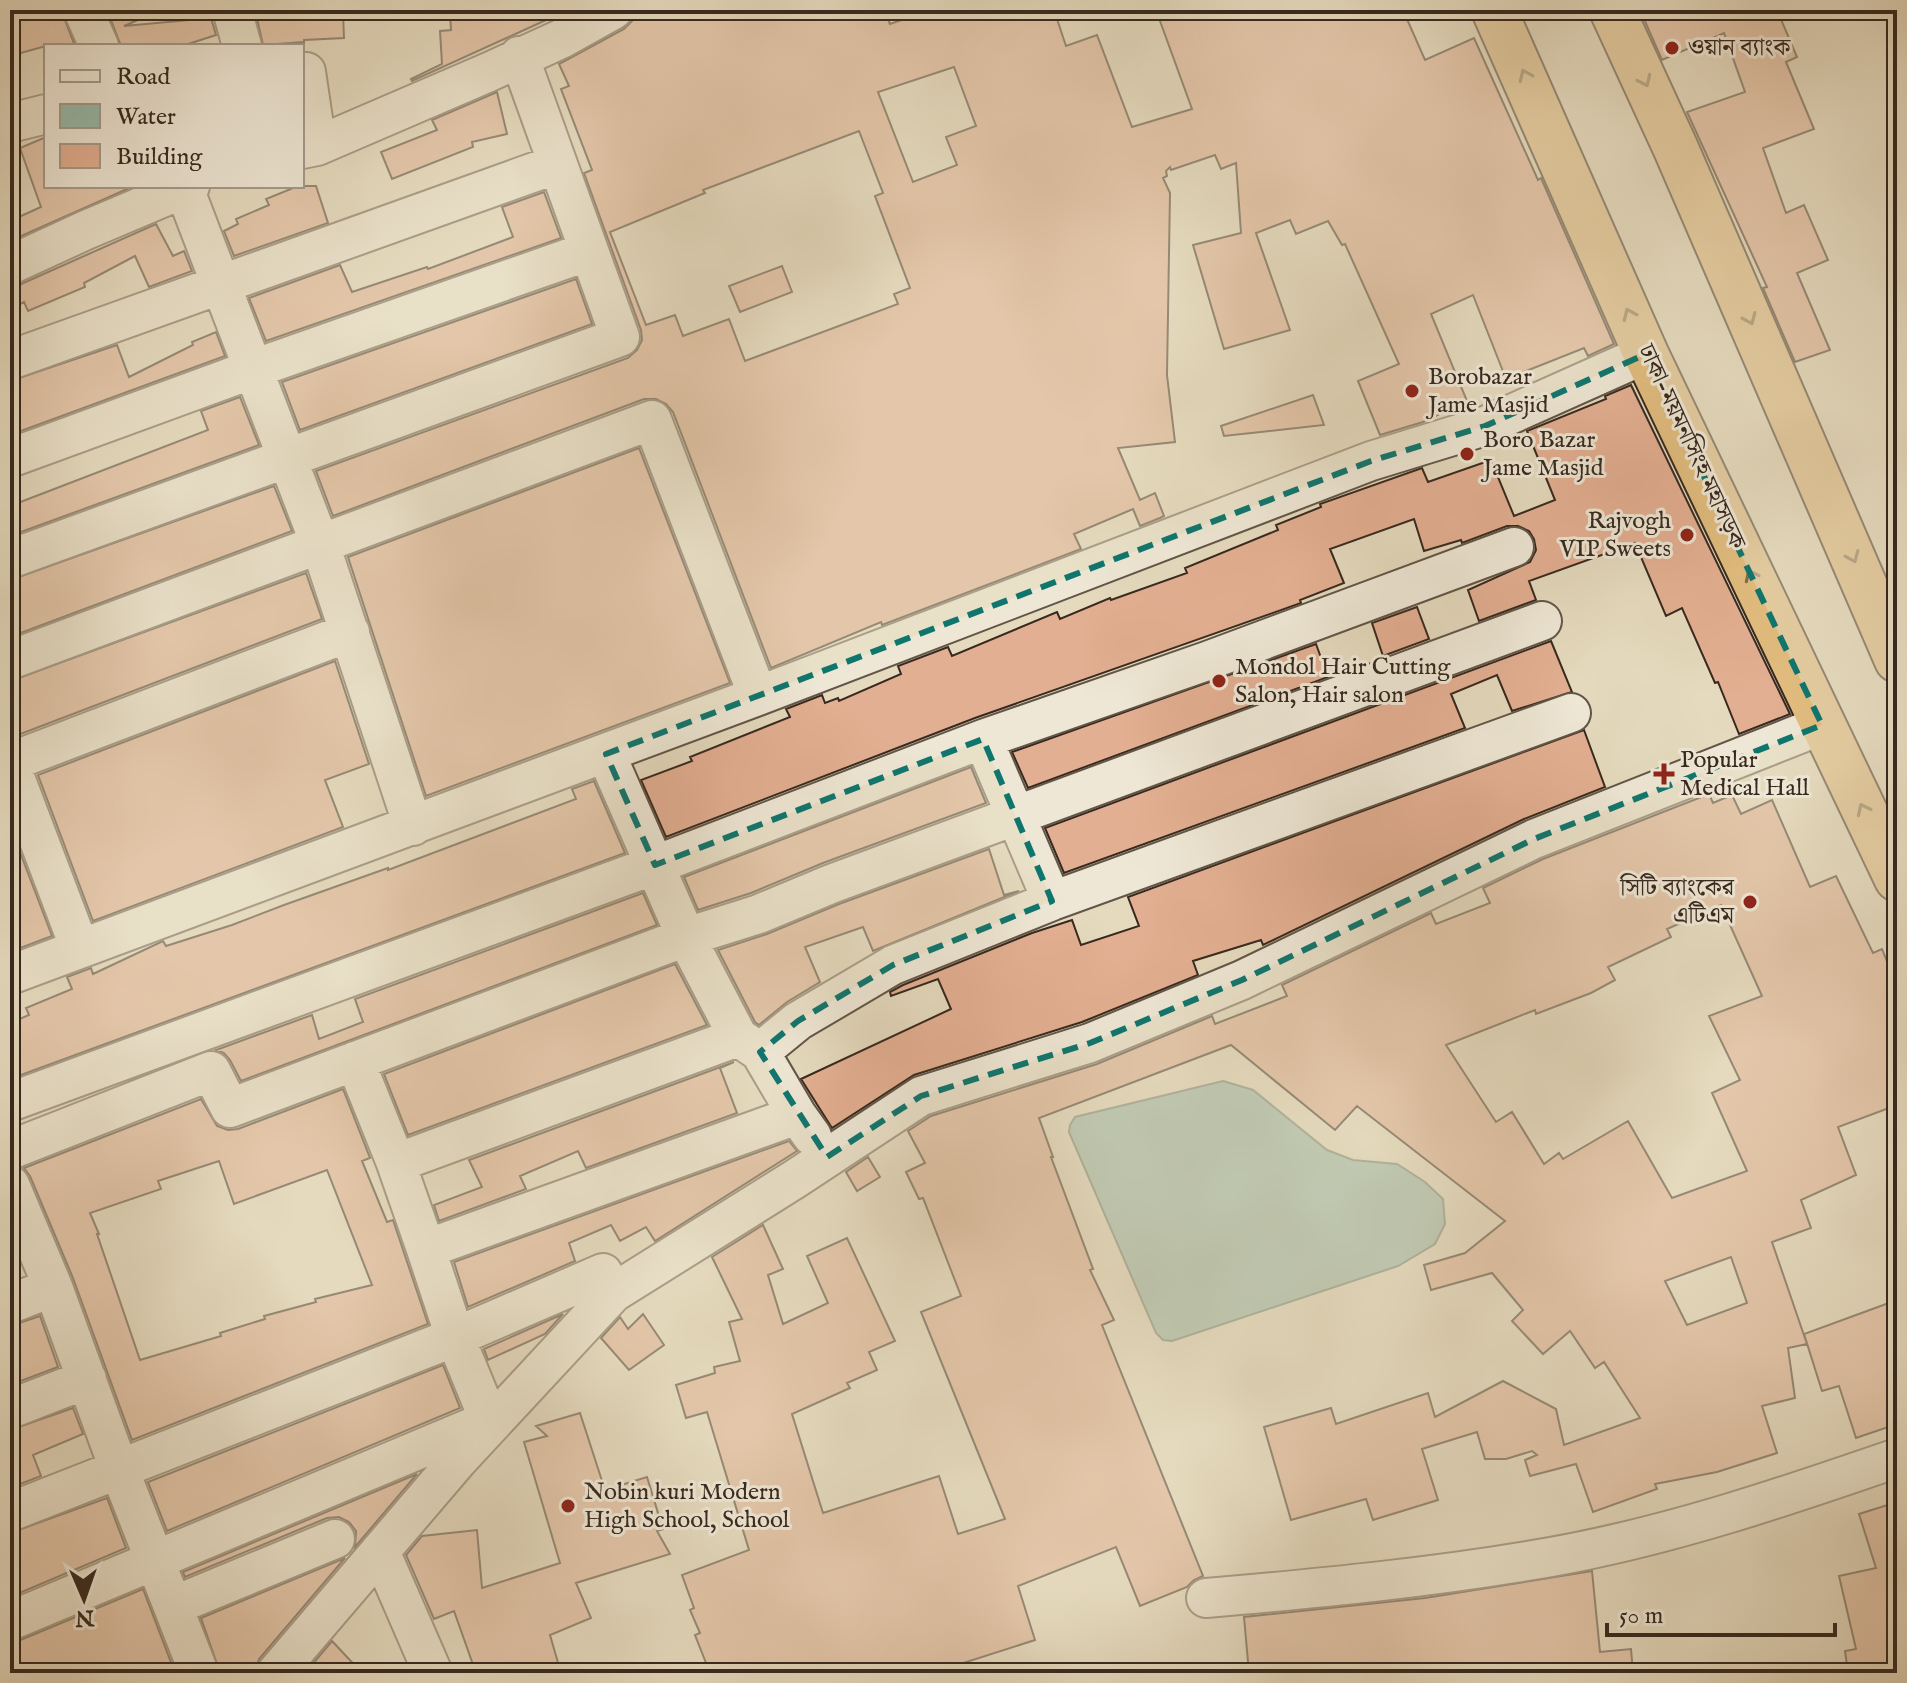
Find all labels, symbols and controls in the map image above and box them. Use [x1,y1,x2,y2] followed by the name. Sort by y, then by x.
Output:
[1688,33,1792,64] place label: ওয়ান ব্যাংক
[1663,39,1681,57] marker: ওয়ান ব্যাংক
[44,44,304,188] legend
[116,62,170,93] text: Road
[1518,69,1534,84] one-way arrow
[1635,72,1651,87] one-way arrow
[116,102,176,133] text: Water
[116,142,203,173] text: Building
[1622,308,1638,322] one-way arrow
[1740,310,1756,325] one-way arrow
[1630,339,1752,555] street label: ঢাকা-ময়মনসিংহ মহাসড়ক
[1425,362,1549,421] place label: Borobazar Jame Masjid
[1403,382,1421,400] marker: Borobazar Jame Masjid
[1480,425,1604,484] place label: Boro Bazar Jame Masjid
[1458,445,1476,463] marker: Boro Bazar Jame Masjid
[1558,506,1671,565] place label: Rajvogh VIP Sweets
[1678,526,1696,544] marker: Rajvogh VIP Sweets
[1843,549,1859,564] one-way arrow
[1745,568,1761,583] one-way arrow
[1235,652,1451,711] place label: Mondol Hair Cutting Salon, Hair salon
[1210,672,1228,690] marker: Mondol Hair Cutting Salon, Hair salon
[1680,745,1810,804] place label: Popular Medical Hall
[1655,765,1673,783] marker: Popular Medical Hall
[1857,803,1873,818] one-way arrow
[1619,873,1735,932] place label: সিটি ব্যাংকের এটিএম
[1741,893,1759,911] marker: সিটি ব্যাংকের এটিএম
[584,1477,790,1536] place label: Nobin kuri Modern High School, School
[559,1497,577,1515] marker: Nobin kuri Modern High School, School
[44,1559,124,1639] north arrow
[1607,1587,1835,1637] scale bar
[1619,1601,1663,1632] text: 50 m
[75,1603,96,1631] text: N

